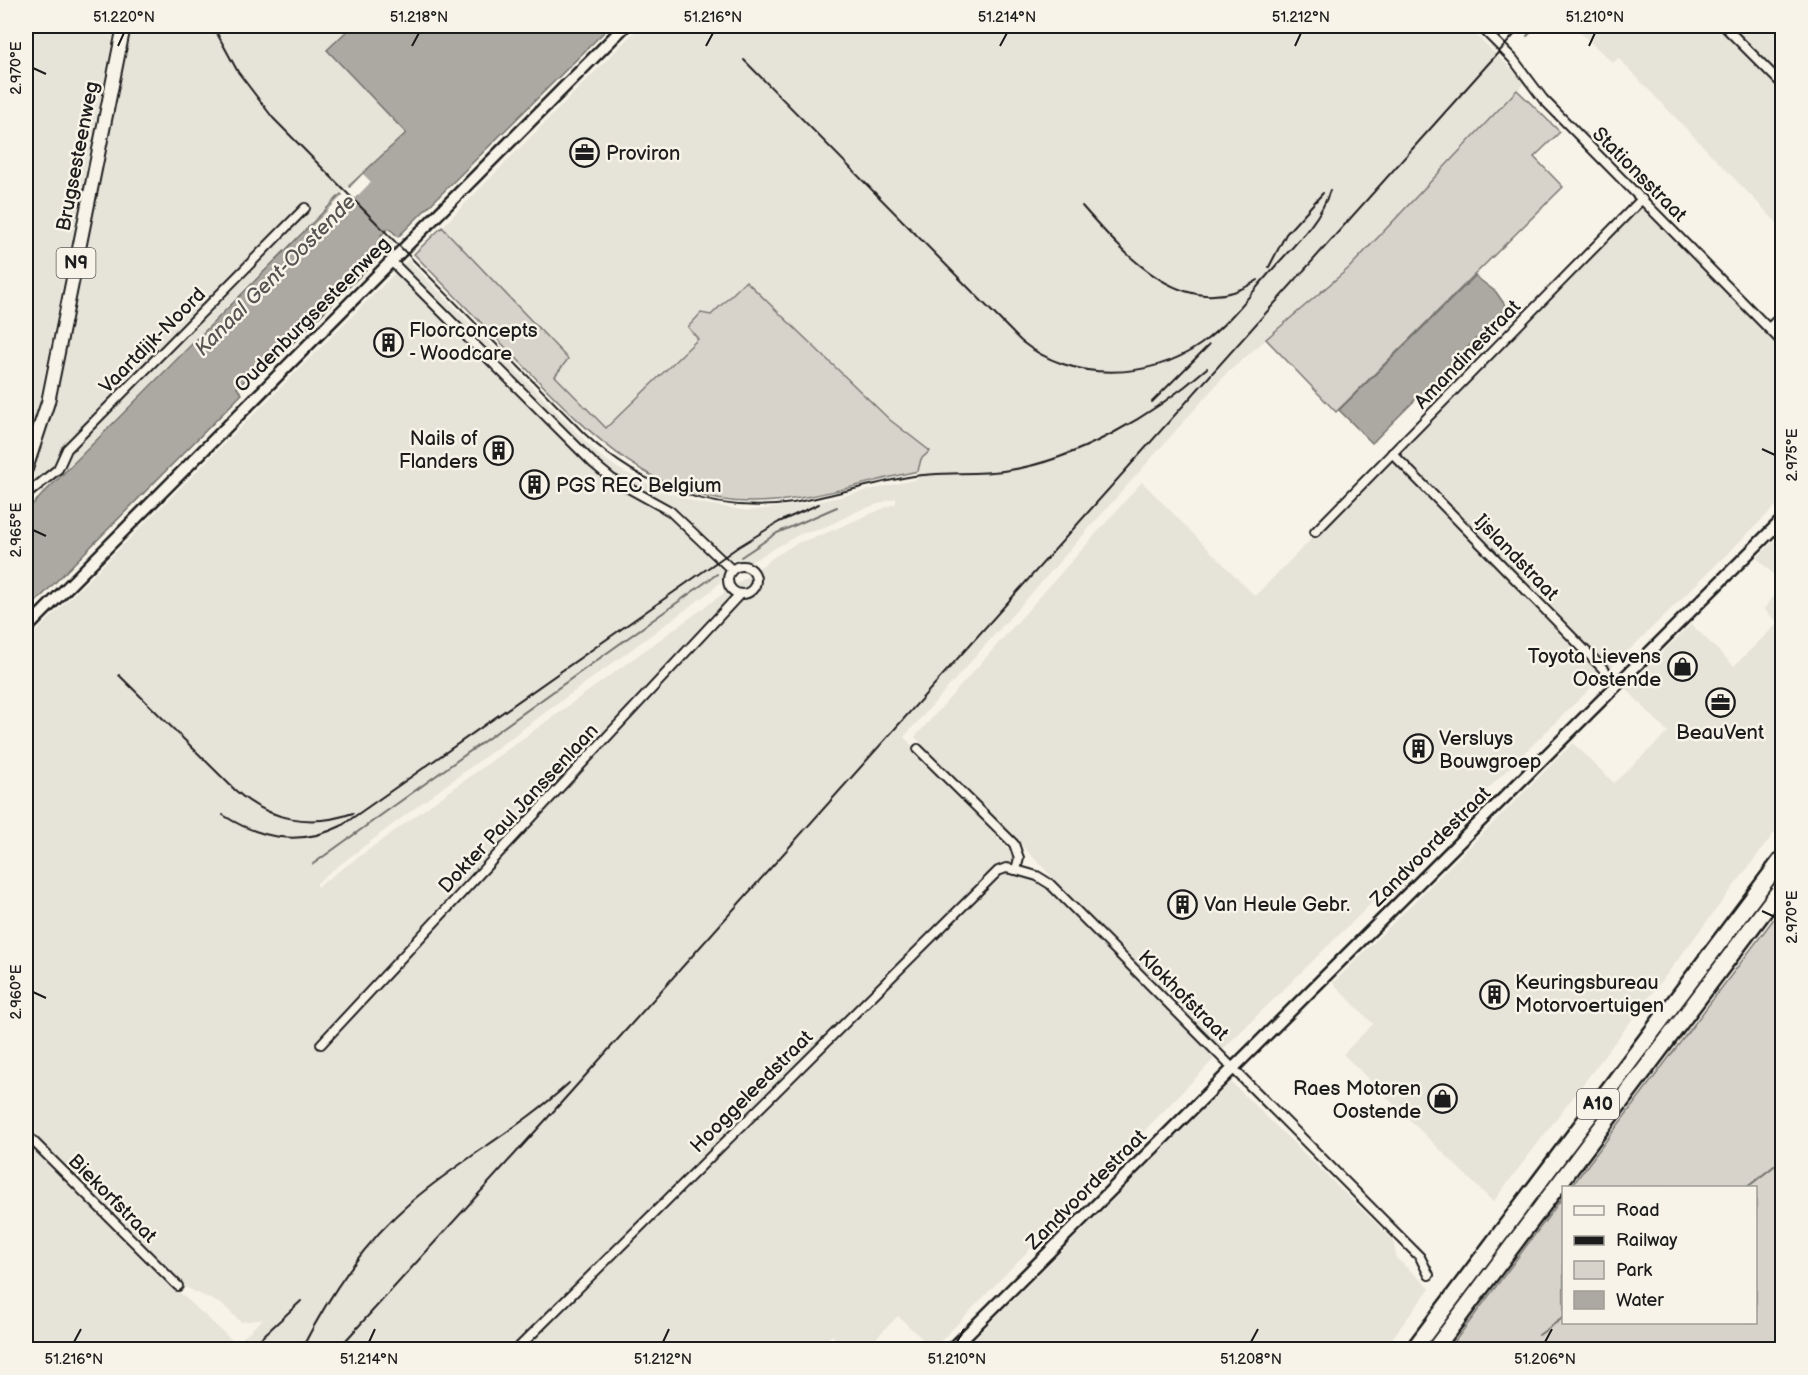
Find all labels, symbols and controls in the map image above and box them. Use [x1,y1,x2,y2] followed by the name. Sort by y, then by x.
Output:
[93,8,155,27] text: 51.220°N
[390,8,448,27] text: 51.218°N
[684,8,742,27] text: 51.216°N
[978,8,1036,27] text: 51.214°N
[1272,8,1330,27] text: 51.212°N
[1566,8,1624,27] text: 51.210°N
[7,41,26,95] text: 2.970°E
[52,79,104,233] street label: Brugsesteenweg
[1587,122,1692,227] street label: Stationsstraat
[569,137,601,169] office icon: Proviron
[606,142,680,166] place label: Proviron
[190,190,361,361] water label: Kanaal Gent-Oostende
[230,232,396,398] street label: Oudenburgsesteenweg
[56,248,96,278] road number: N9
[95,283,211,399] street label: Vaartdijk-Noord
[1410,295,1526,414] street label: Amandinestraat
[409,319,538,366] place label: Floorconcepts - Woodcare
[372,326,404,358] building icon: Floorconcepts - Woodcare
[399,427,478,474] place label: Nails of Flanders
[1783,428,1802,482] text: 2.975°E
[483,434,515,466] building icon: Nails of Flanders
[519,469,551,501] building icon: PGS REC Belgium
[556,474,722,498] place label: PGS REC Belgium
[7,502,26,557] text: 2.965°E
[1469,509,1563,606] street label: Ijslandstraat
[1528,645,1661,692] place label: Toyota Lievens Oostende
[1666,651,1698,683] shop icon: Toyota Lievens Oostende
[1704,686,1736,718] office icon: BeauVent
[434,719,604,898] street label: Dokter Paul Janssenlaan
[1676,721,1764,745] place label: BeauVent
[1439,727,1541,774] place label: Versluys Bouwgroep
[1402,733,1434,765] building icon: Versluys Bouwgroep
[1365,782,1496,913] street label: Zandvoordestraat
[1167,888,1199,920] building icon: Van Heule Gebr.
[1783,890,1802,944] text: 2.970°E
[1204,893,1350,917] place label: Van Heule Gebr.
[1133,946,1233,1046] street label: Klokhofstraat
[7,964,26,1020] text: 2.960°E
[1515,971,1664,1018] place label: Keuringsbureau Motorvoertuigen
[1478,978,1510,1010] building icon: Keuringsbureau Motorvoertuigen
[685,1025,818,1158] street label: Hooggeleedstraat
[1293,1077,1421,1124] place label: Raes Motoren Oostende
[1426,1083,1458,1115] shop icon: Raes Motoren Oostende
[1577,1089,1619,1119] road number: A10
[1021,1125,1152,1256] street label: Zandvoordestraat
[63,1149,162,1248] street label: Biekorfstraat
[1562,1186,1757,1324] legend
[1616,1200,1660,1221] text: Road
[1616,1230,1678,1251] text: Railway
[1616,1260,1652,1281] text: Park
[1616,1290,1664,1311] text: Water
[45,1350,103,1369] text: 51.216°N
[340,1350,398,1369] text: 51.214°N
[634,1350,692,1369] text: 51.212°N
[928,1350,986,1369] text: 51.210°N
[1220,1350,1282,1369] text: 51.208°N
[1514,1350,1576,1369] text: 51.206°N

